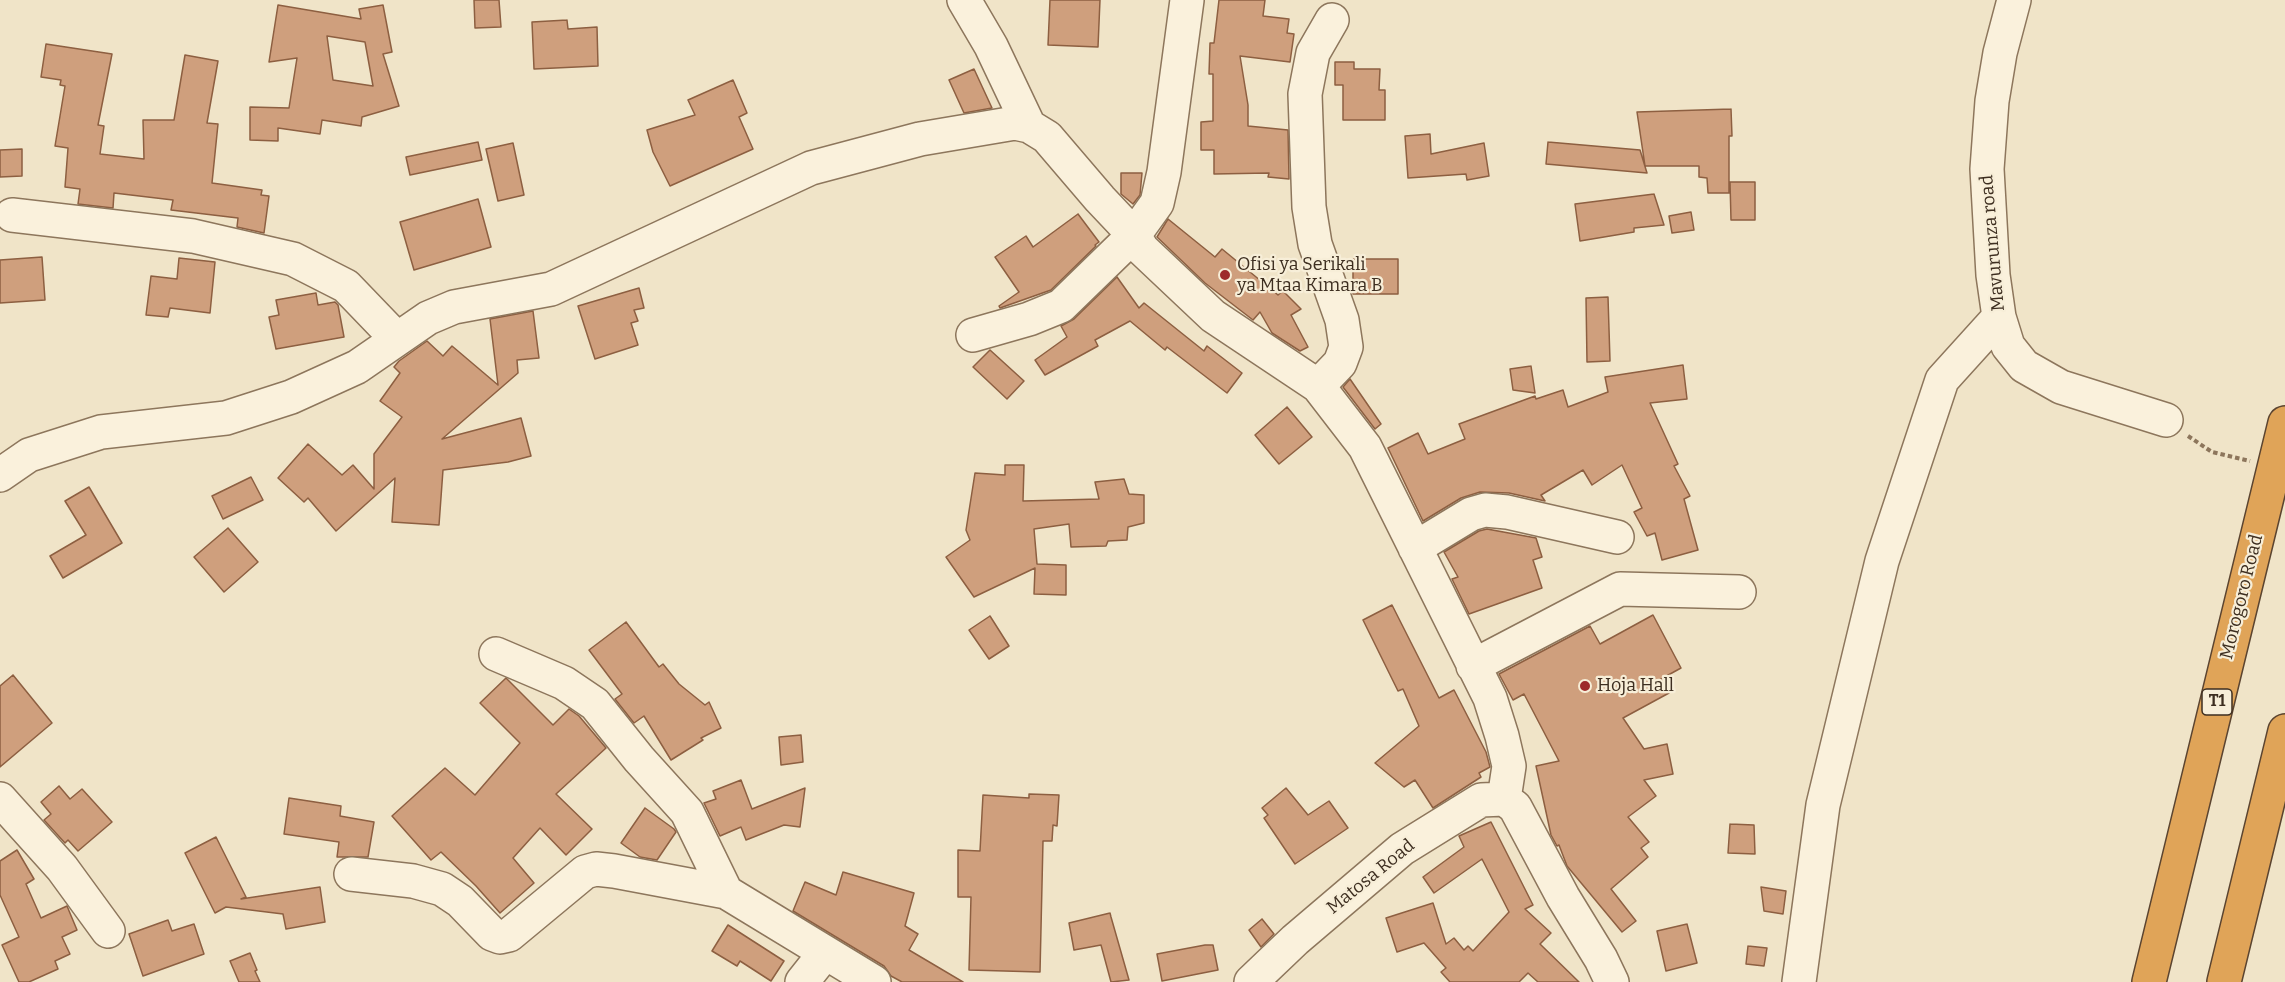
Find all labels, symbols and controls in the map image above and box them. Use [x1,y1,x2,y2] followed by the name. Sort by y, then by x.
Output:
[1976,174,2010,312] street label: Mavurunza road
[1237,254,1383,296] place label: Ofisi ya Serikali ya Mtaa Kimara B
[1218,268,1232,282] marker: Ofisi ya Serikali ya Mtaa Kimara B
[2216,532,2268,662] street label: Morogoro Road
[1597,675,1674,697] place label: Hoja Hall
[1578,679,1592,693] marker: Hoja Hall
[2202,689,2232,715] road number: T1
[1323,835,1419,919] street label: Matosa Road

